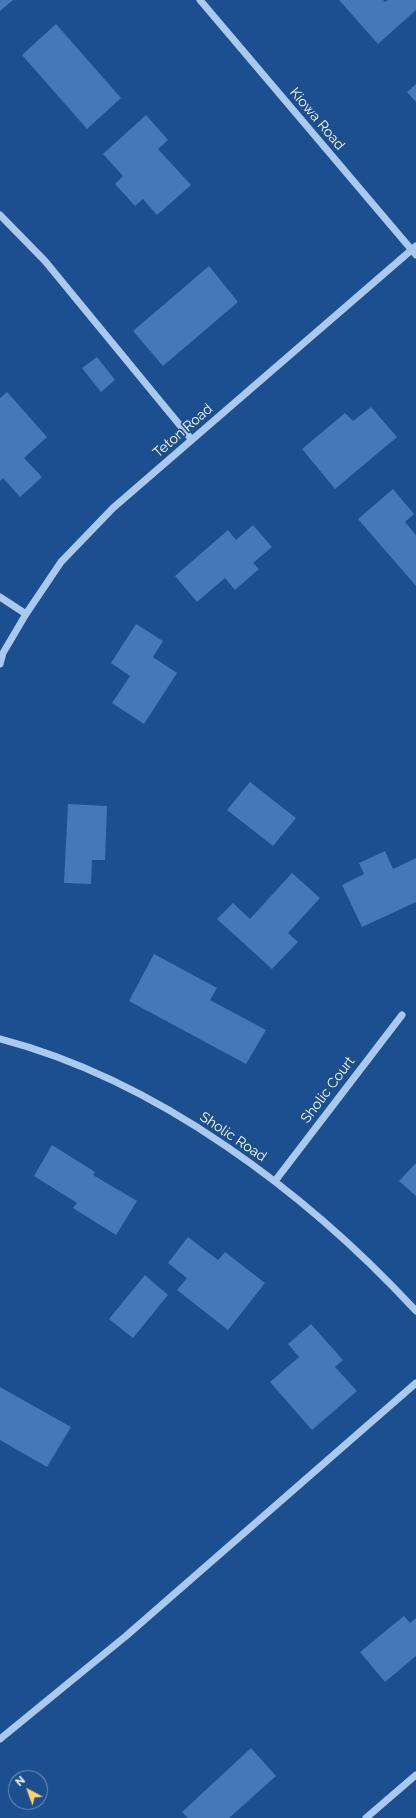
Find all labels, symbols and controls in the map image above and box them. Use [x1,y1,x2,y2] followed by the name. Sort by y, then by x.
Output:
[286,84,348,154] street label: Kiowa Road
[150,401,216,461] street label: Teton Road
[298,1053,358,1127] street label: Sholic Court
[197,1109,269,1165] street label: Sholic Road
[8,1770,48,1810] north arrow
[13,1774,28,1789] text: N

